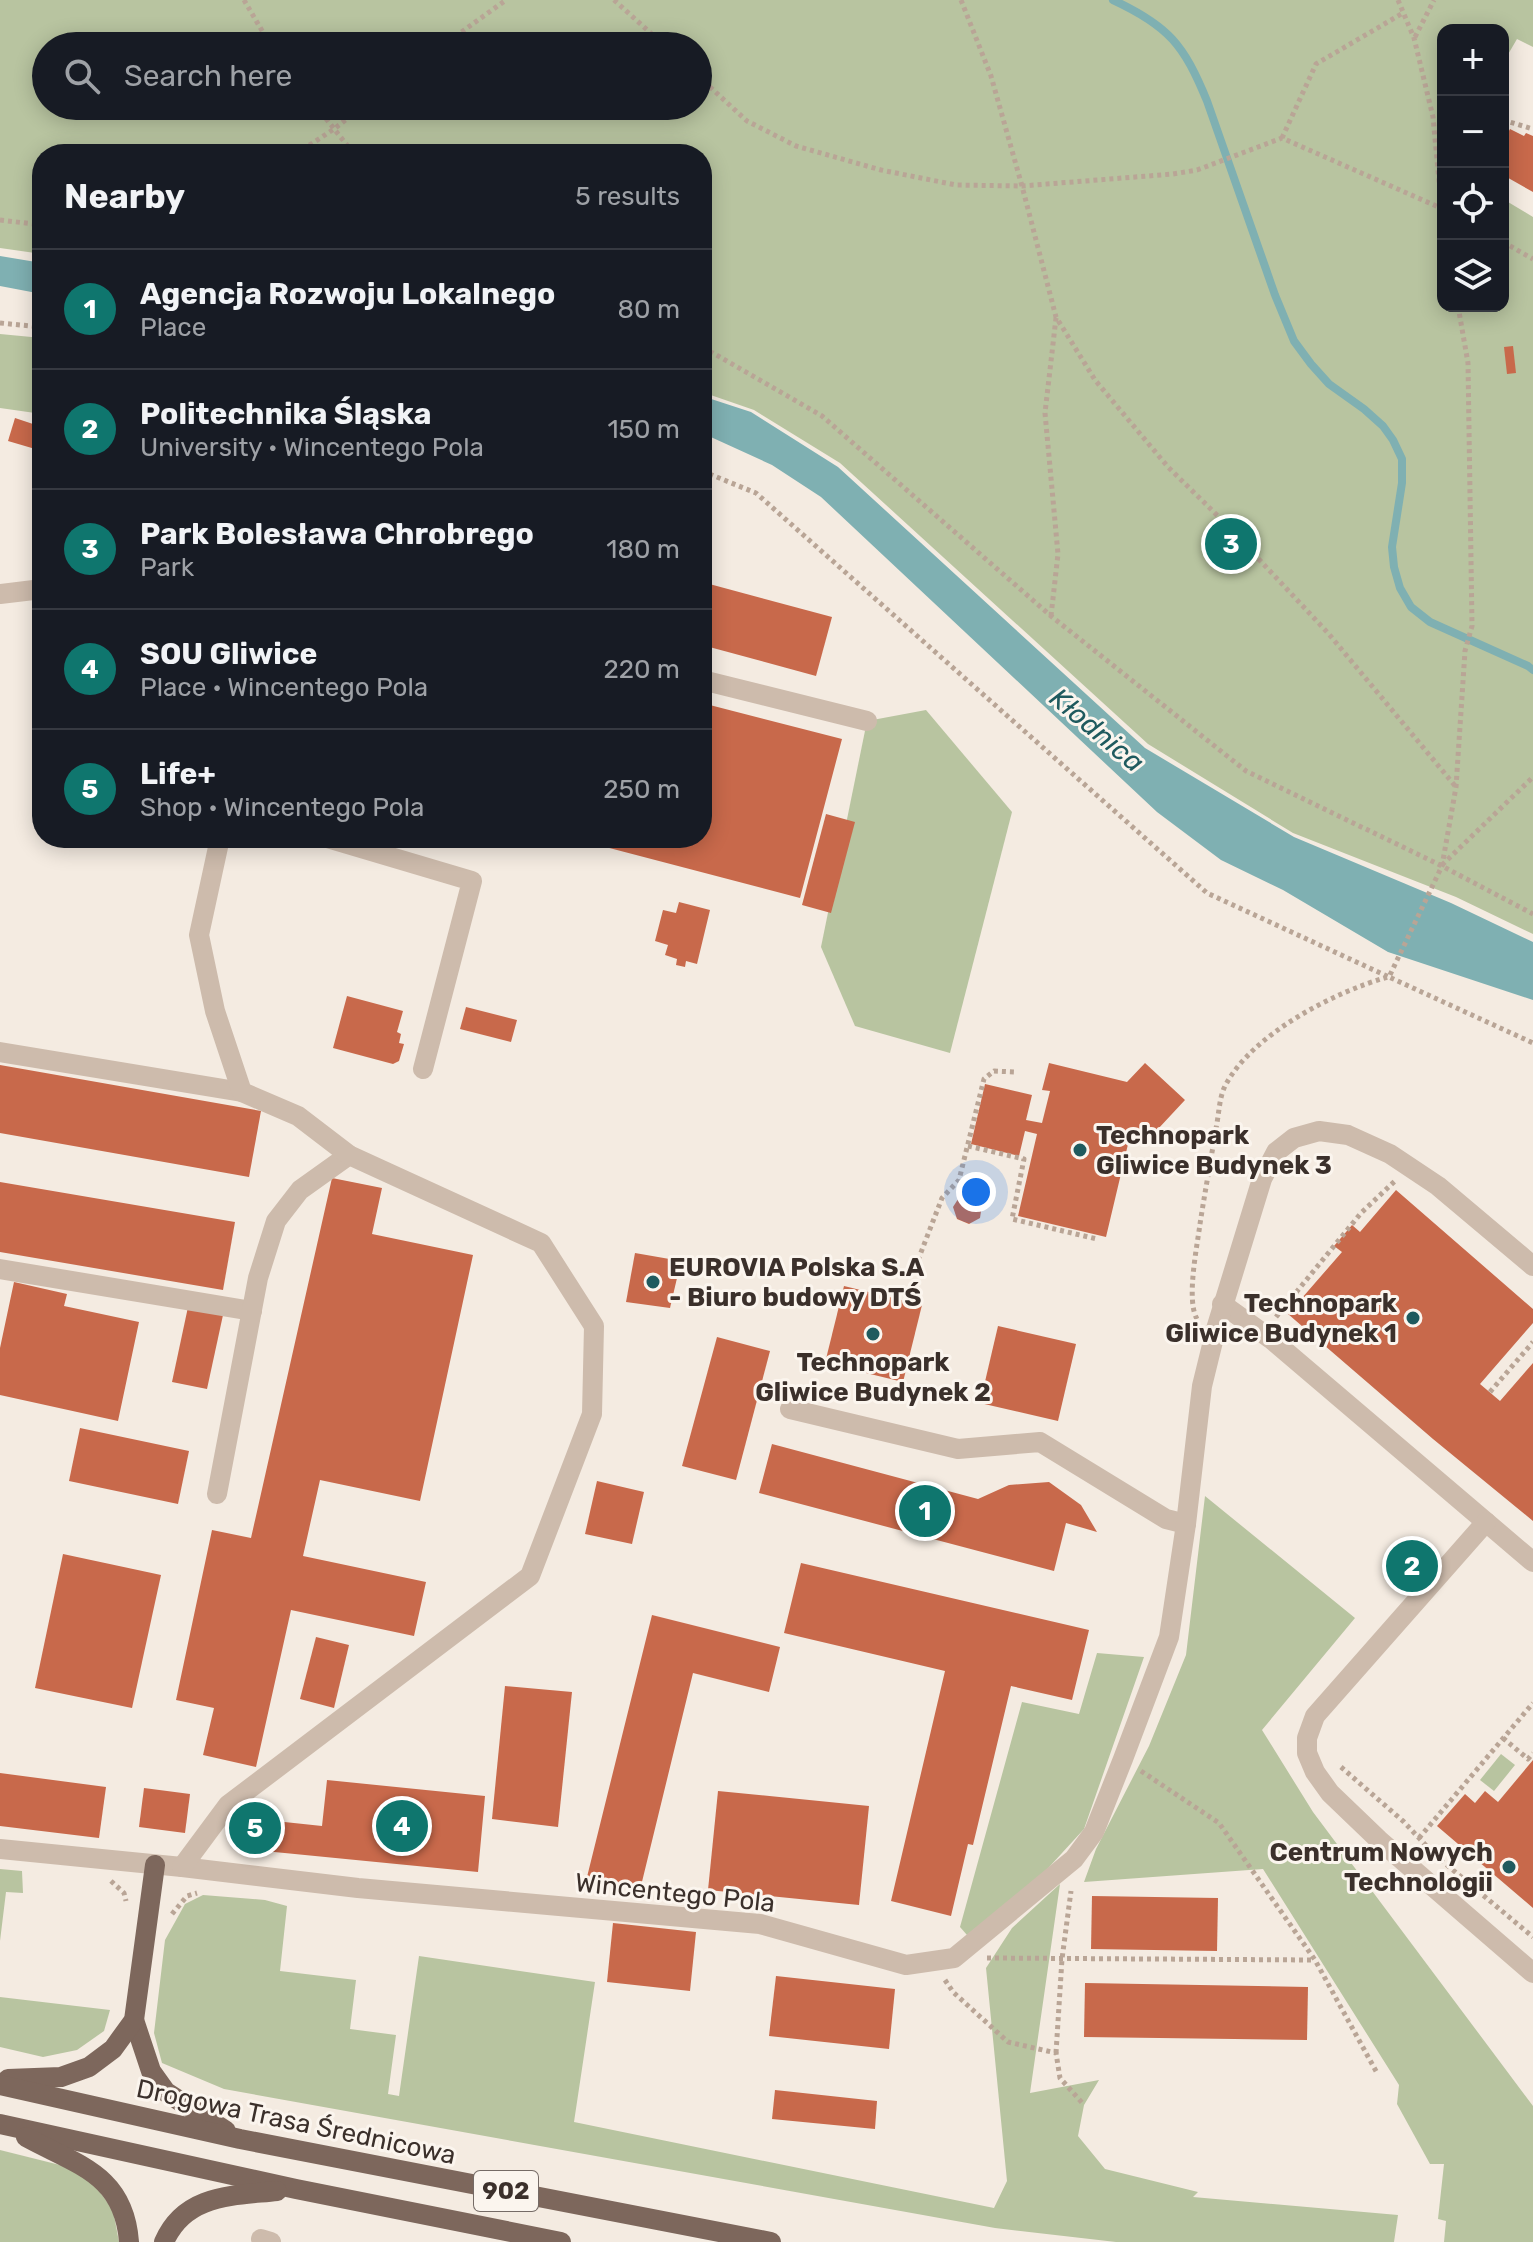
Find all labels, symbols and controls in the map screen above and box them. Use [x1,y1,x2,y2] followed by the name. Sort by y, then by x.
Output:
[1437,24,1509,312] map controls
[1437,24,1509,96] button: +
[32,32,712,120] search box
[60,54,104,98] icon: search
[124,58,292,94] text: Search here
[1437,96,1509,168] button: −
[1437,168,1509,240] button: locate
[64,176,185,217] text: Nearby
[575,181,680,212] text: 5 results
[1437,240,1509,312] button: layers
[140,276,555,312] text: Agencja Rozwoju Lokalnego
[84,294,96,325] text: 1
[617,294,680,325] text: 80 m
[140,312,206,343] text: Place
[140,396,432,432] text: Politechnika Śląska
[82,414,98,445] text: 2
[607,414,680,445] text: 150 m
[140,432,484,463] text: University · Wincentego Pola
[1205,514,1257,574] pin: 3
[140,516,534,552] text: Park Bolesława Chrobrego
[81,534,99,565] text: 3
[606,534,680,565] text: 180 m
[140,552,194,583] text: Park
[140,636,317,672] text: SOU Gliwice
[81,654,99,685] text: 4
[603,654,680,685] text: 220 m
[140,672,428,703] text: Place · Wincentego Pola
[1043,681,1151,779] water label: Kłodnica
[140,756,216,792] text: Life+
[82,774,98,805] text: 5
[603,774,680,805] text: 250 m
[140,792,424,823] text: Shop · Wincentego Pola
[1096,1120,1332,1181] place label: Technopark Gliwice Budynek 3
[1071,1141,1089,1159] marker: Technopark Gliwice Budynek 3
[956,1172,996,1212] your location
[669,1252,925,1313] place label: EUROVIA Polska S.A - Biuro budowy DTŚ
[644,1273,662,1291] marker: EUROVIA Polska S.A - Biuro budowy DTŚ
[1165,1288,1398,1349] place label: Technopark Gliwice Budynek 1
[1404,1309,1422,1327] marker: Technopark Gliwice Budynek 1
[864,1325,882,1343] marker: Technopark Gliwice Budynek 2
[755,1347,991,1408] place label: Technopark Gliwice Budynek 2
[899,1481,951,1541] pin: 1
[1386,1536,1438,1596] pin: 2
[376,1796,428,1856] pin: 4
[229,1798,281,1858] pin: 5
[1270,1837,1493,1898] place label: Centrum Nowych Technologii
[1500,1858,1518,1876] marker: Centrum Nowych Technologii
[573,1867,777,1919] street label: Wincentego Pola
[134,2073,458,2171] street label: Drogowa Trasa Średnicowa
[474,2171,538,2211] road number: 902

